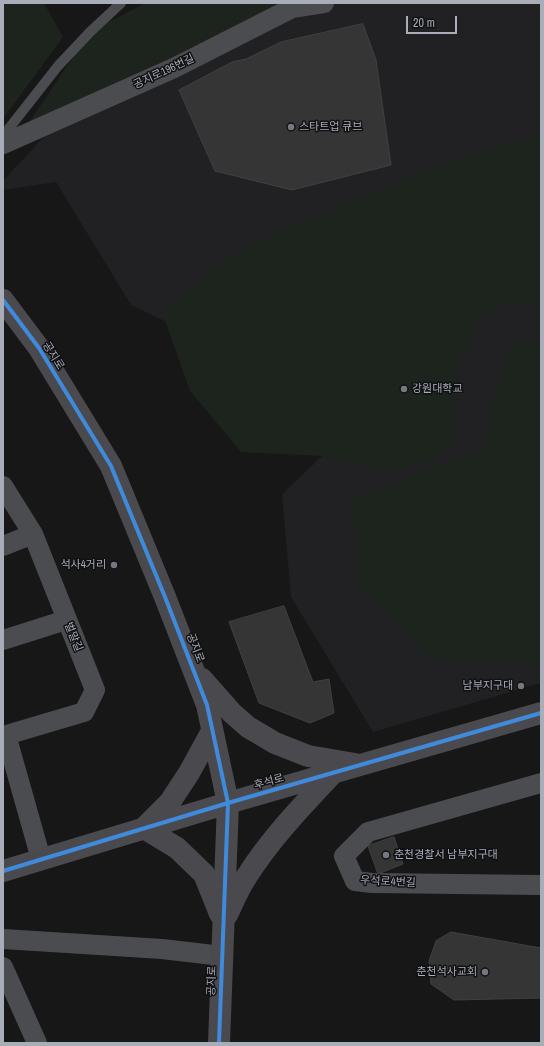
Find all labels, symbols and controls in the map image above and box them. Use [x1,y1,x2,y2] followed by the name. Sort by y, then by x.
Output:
[408,8,459,34] scale bar
[413,15,435,31] text: 20 m
[131,52,197,92] street label: 공지로196번길
[299,120,362,134] place label: 스타트업 큐브
[286,122,296,132] marker: 스타트업 큐브
[39,340,67,372] street label: 공지로
[412,382,463,396] place label: 강원대학교
[399,384,409,394] marker: 강원대학교
[61,558,106,572] place label: 석사4거리
[109,560,119,570] marker: 석사4거리
[61,620,85,654] street label: 벌말길
[183,631,207,665] street label: 공지로
[462,679,513,693] place label: 남부지구대
[516,681,526,691] marker: 남부지구대
[253,771,285,793] street label: 후석로
[394,848,498,862] place label: 춘천경찰서 남부지구대
[381,850,391,860] marker: 춘천경찰서 남부지구대
[360,874,416,890] street label: 우석로4번길
[416,965,477,979] place label: 춘천석사교회
[205,966,219,996] street label: 공지로
[480,967,490,977] marker: 춘천석사교회

